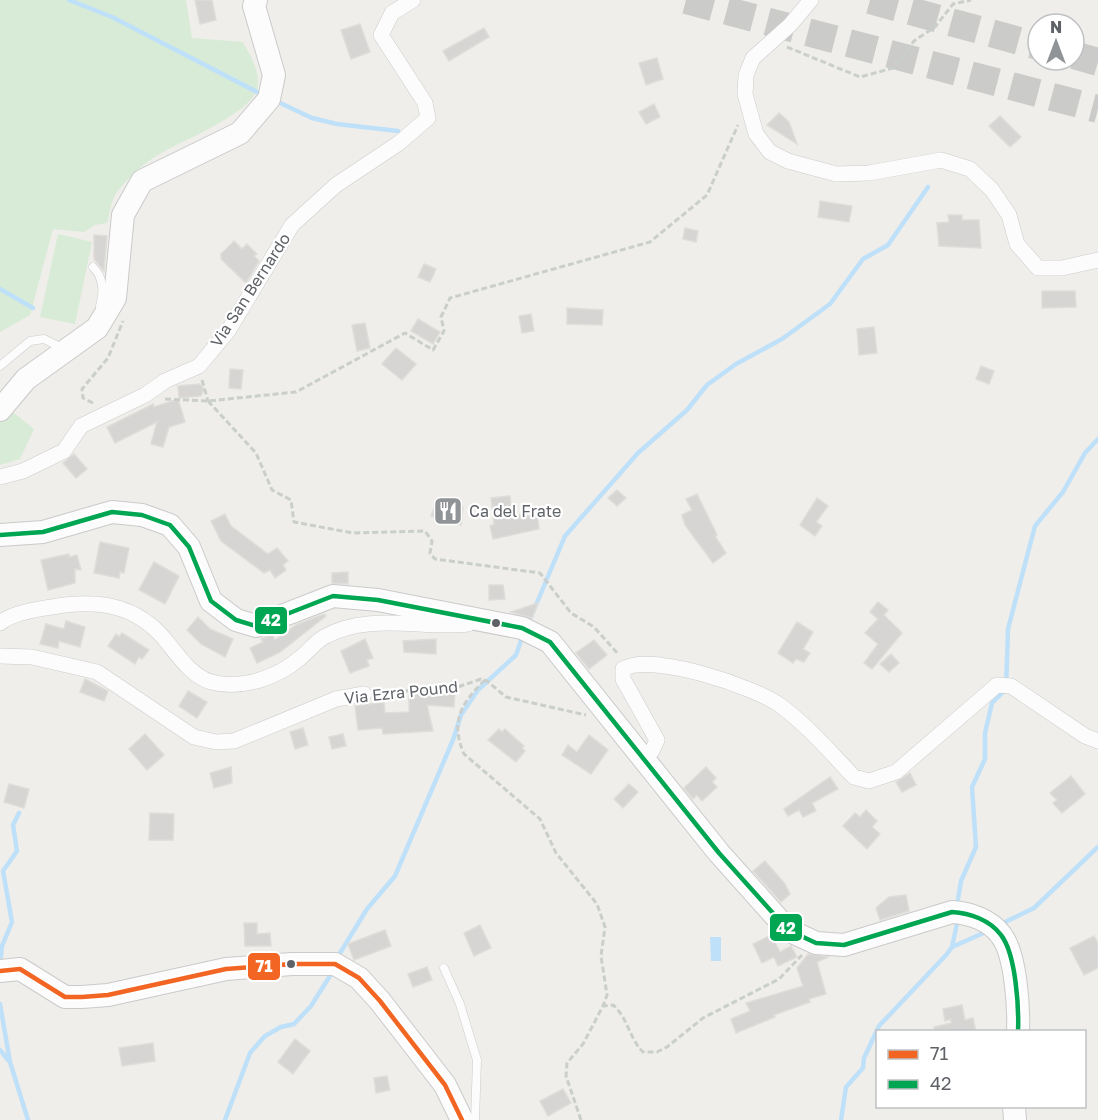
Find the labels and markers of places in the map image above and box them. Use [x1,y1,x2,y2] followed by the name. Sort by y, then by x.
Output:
[432,495,464,527] restaurant icon: Ca del Frate
[469,501,561,521] place label: Ca del Frate
[490,617,502,629] unlabelled marker
[285,958,297,970] unlabelled marker

